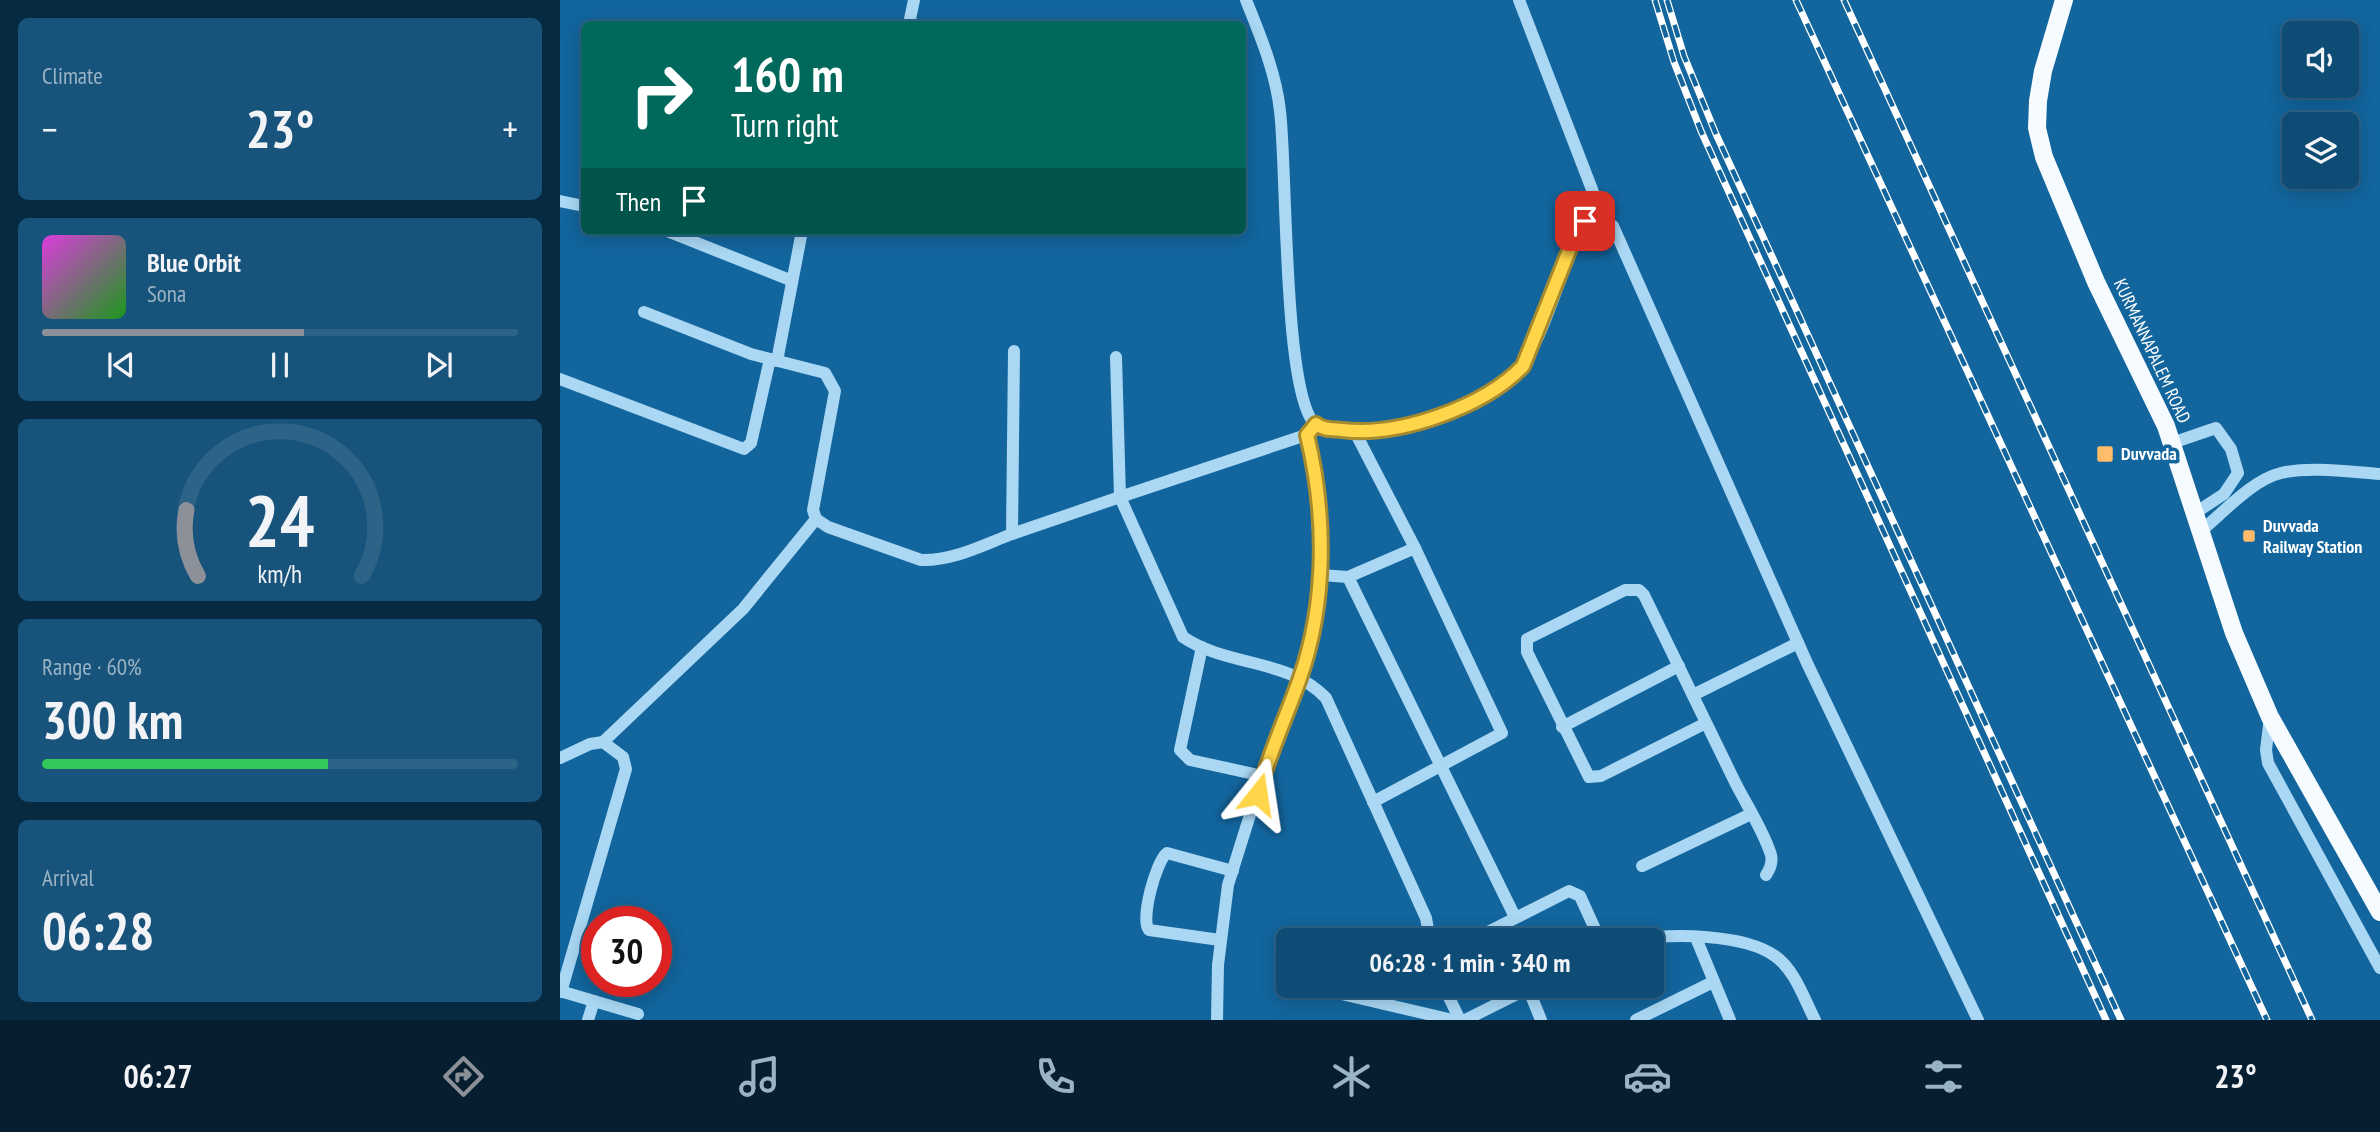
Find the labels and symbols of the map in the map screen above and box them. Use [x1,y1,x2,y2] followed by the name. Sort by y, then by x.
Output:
[1555,191,1615,251] pin
[2109,275,2196,427] street label: KURMANNAPALEM ROAD
[2121,442,2177,465] place label: Duvvada
[2095,444,2115,464] marker: Duvvada
[2263,514,2362,558] place label: Duvvada Railway Station
[2241,528,2257,544] marker: Duvvada Railway Station
[1221,757,1295,831] position arrow
[581,906,672,997] speed limit sign: 30

